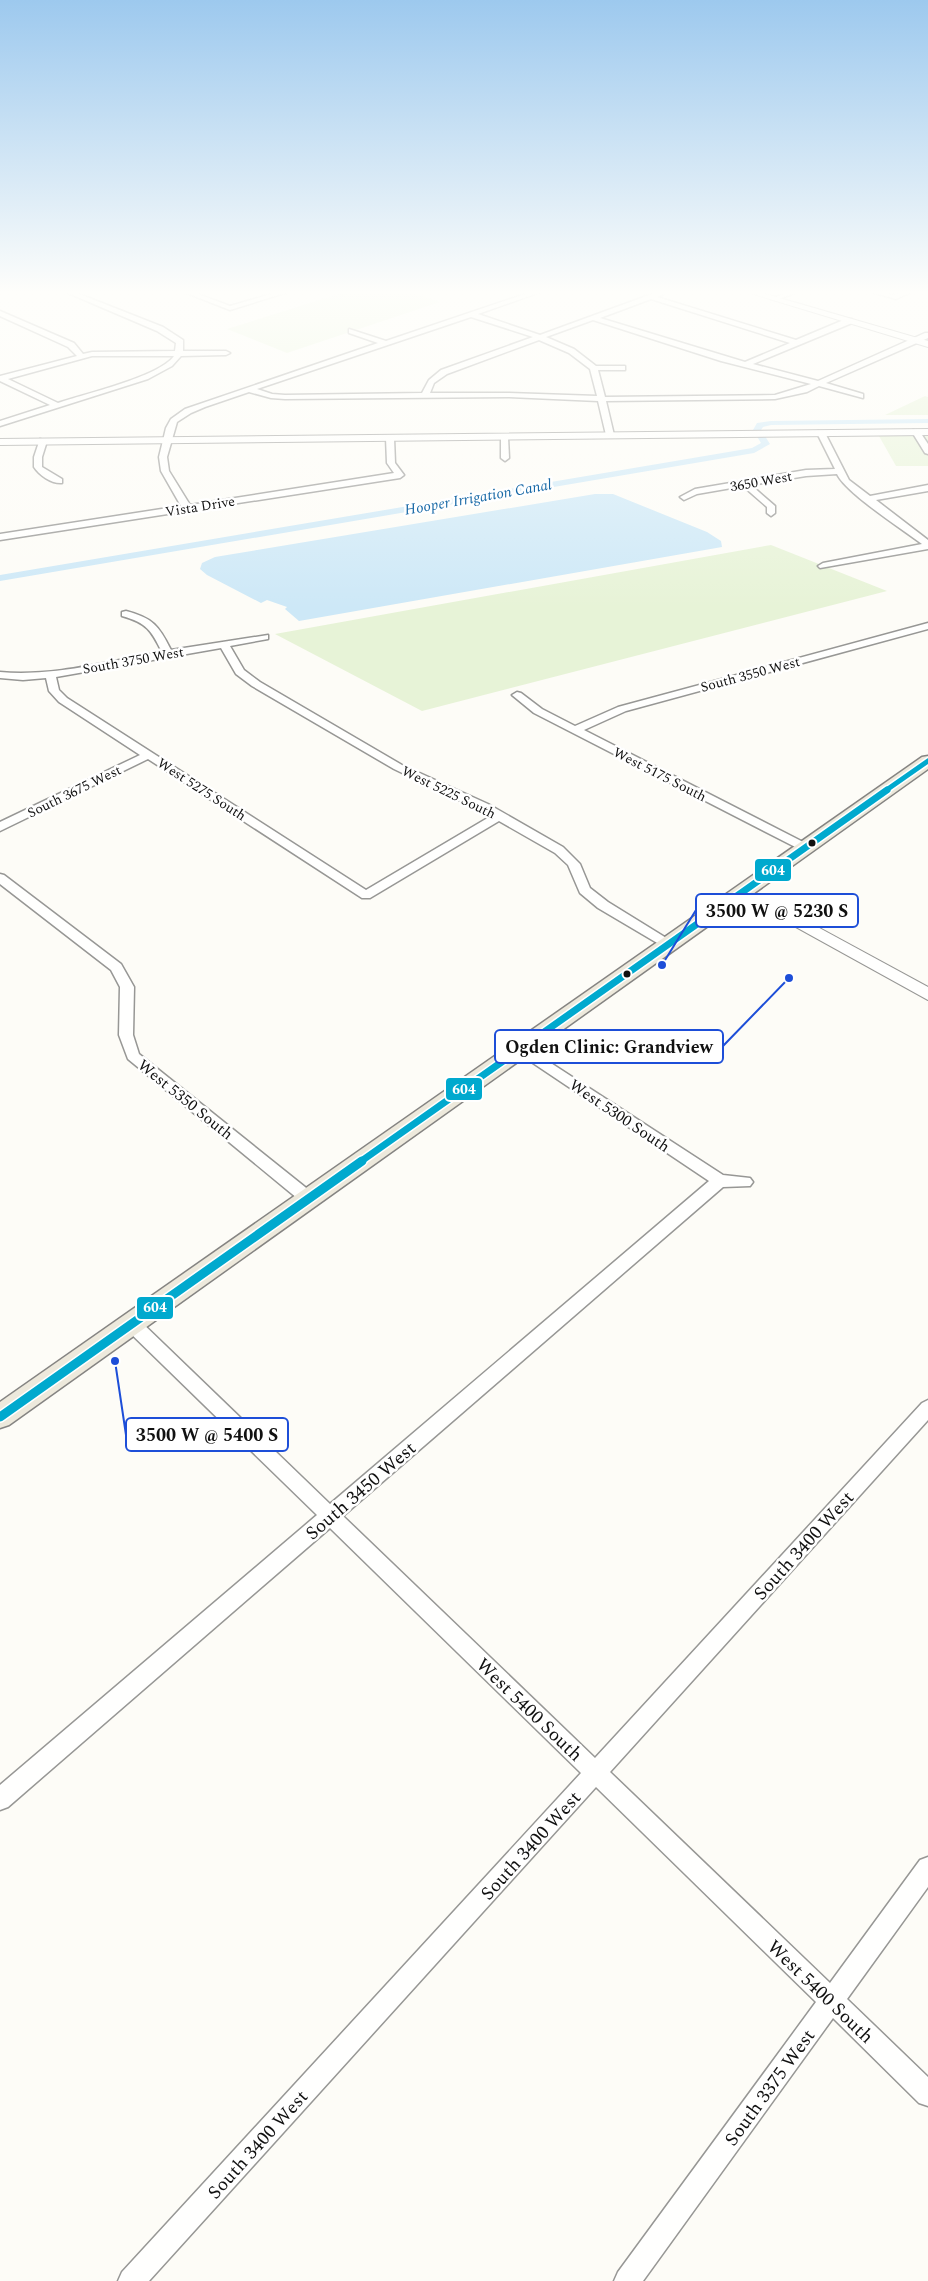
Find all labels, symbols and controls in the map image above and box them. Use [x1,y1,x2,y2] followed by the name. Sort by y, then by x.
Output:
[728,466,794,497] street label: 3650 West
[403,473,554,522] water label: Hooper Irrigation Canal
[164,491,237,522] street label: Vista Drive
[81,641,185,680] street label: South 3750 West
[698,651,802,698] street label: South 3550 West
[609,742,710,807] street label: West 5175 South
[153,753,250,826] street label: West 5275 South
[24,760,125,823] street label: South 3675 West
[398,761,499,824] street label: West 5225 South
[807,838,817,848] unlabelled marker
[754,858,792,882] line badge: 604
[761,860,785,881] text: 604
[696,894,858,927] callout: 3500 W @ 5230 S
[706,898,848,925] text: 3500 W @ 5230 S
[622,969,632,979] unlabelled marker
[495,1030,723,1063] callout: Ogden Clinic: Grandview
[505,1034,714,1061] text: Ogden Clinic: Grandview
[132,1054,238,1146] street label: West 5350 South
[564,1073,675,1158] street label: West 5300 South
[445,1077,483,1101] line badge: 604
[452,1079,476,1100] text: 604
[136,1296,174,1320] line badge: 604
[143,1297,167,1318] text: 604
[126,1418,288,1451] callout: 3500 W @ 5400 S
[136,1422,278,1449] text: 3500 W @ 5400 S
[299,1434,423,1548] street label: South 3450 West
[747,1484,862,1607] street label: South 3400 West
[469,1651,589,1769] street label: West 5400 South
[474,1784,589,1907] street label: South 3400 West
[760,1933,880,2051] street label: West 5400 South
[718,2023,823,2153] street label: South 3375 West
[201,2083,316,2206] street label: South 3400 West

